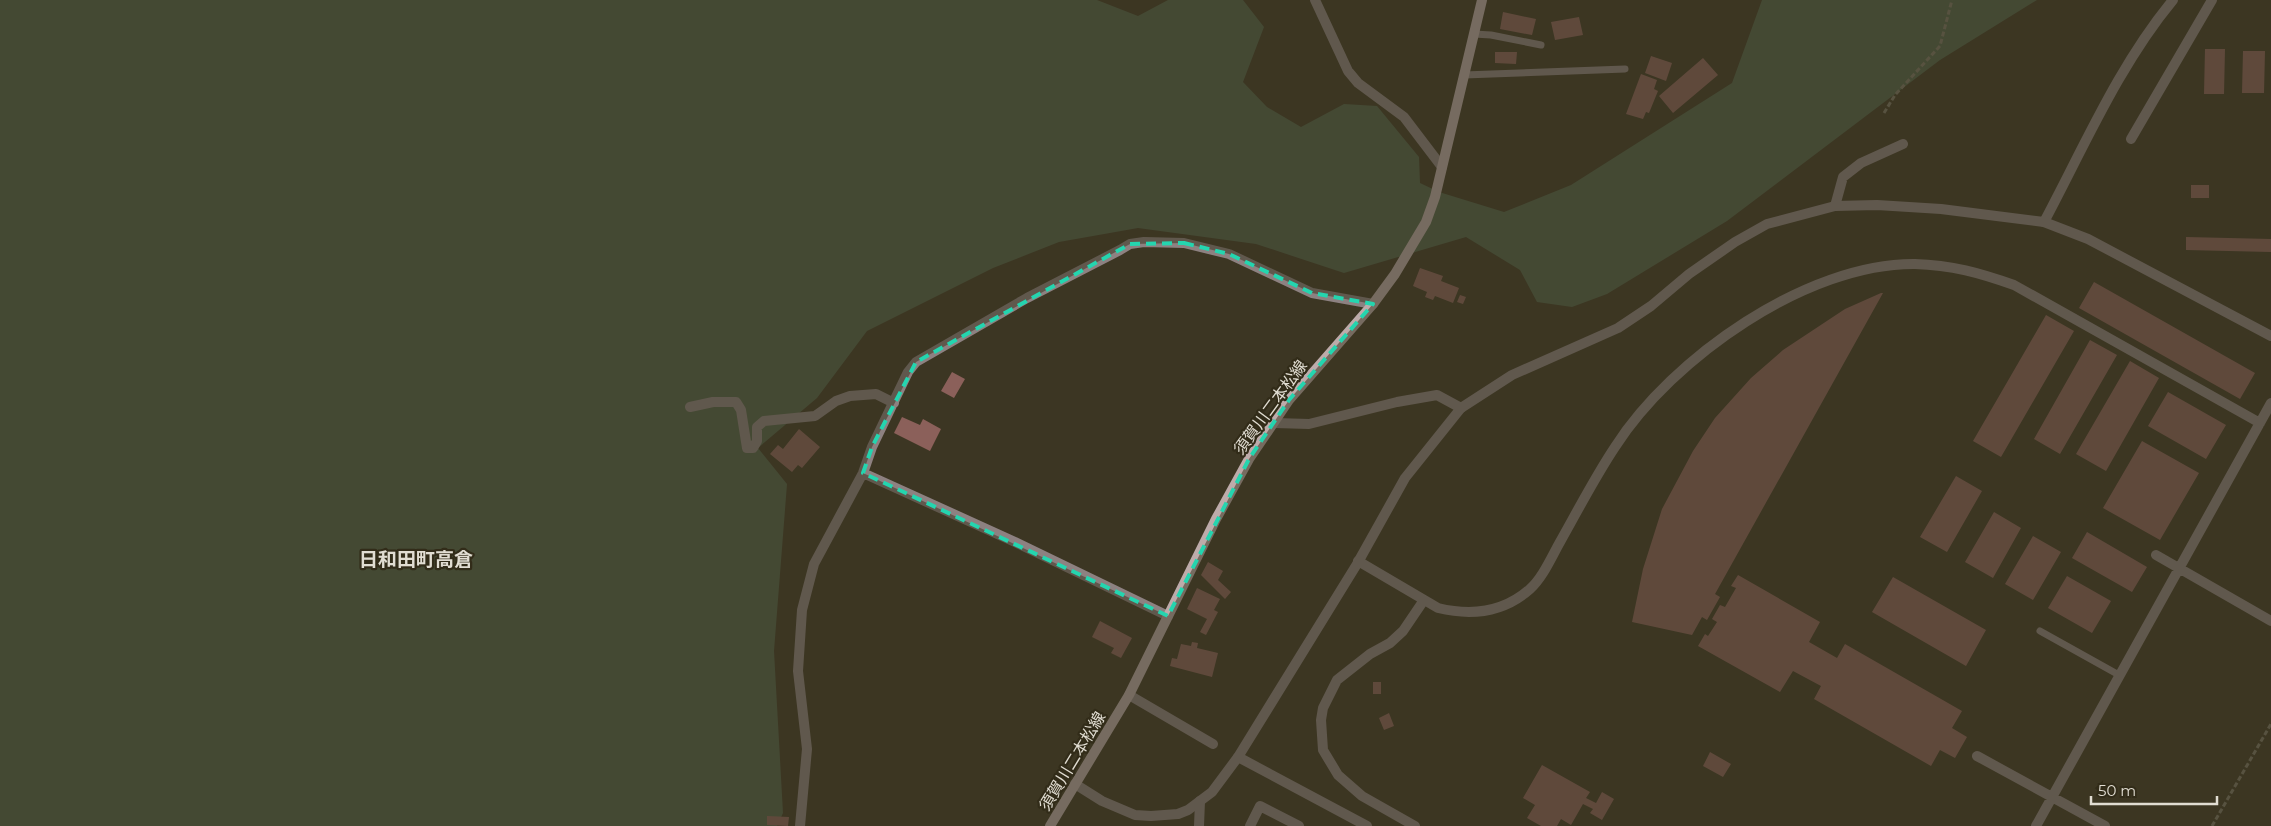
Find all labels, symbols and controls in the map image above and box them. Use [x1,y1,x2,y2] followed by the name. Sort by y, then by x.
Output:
[1230,356,1311,458] street label: 須賀川二本松線
[359,548,473,571] district label: 日和田町高倉
[1035,708,1109,814] street label: 須賀川二本松線
[2091,774,2217,806] scale bar
[2098,781,2136,800] text: 50 m

